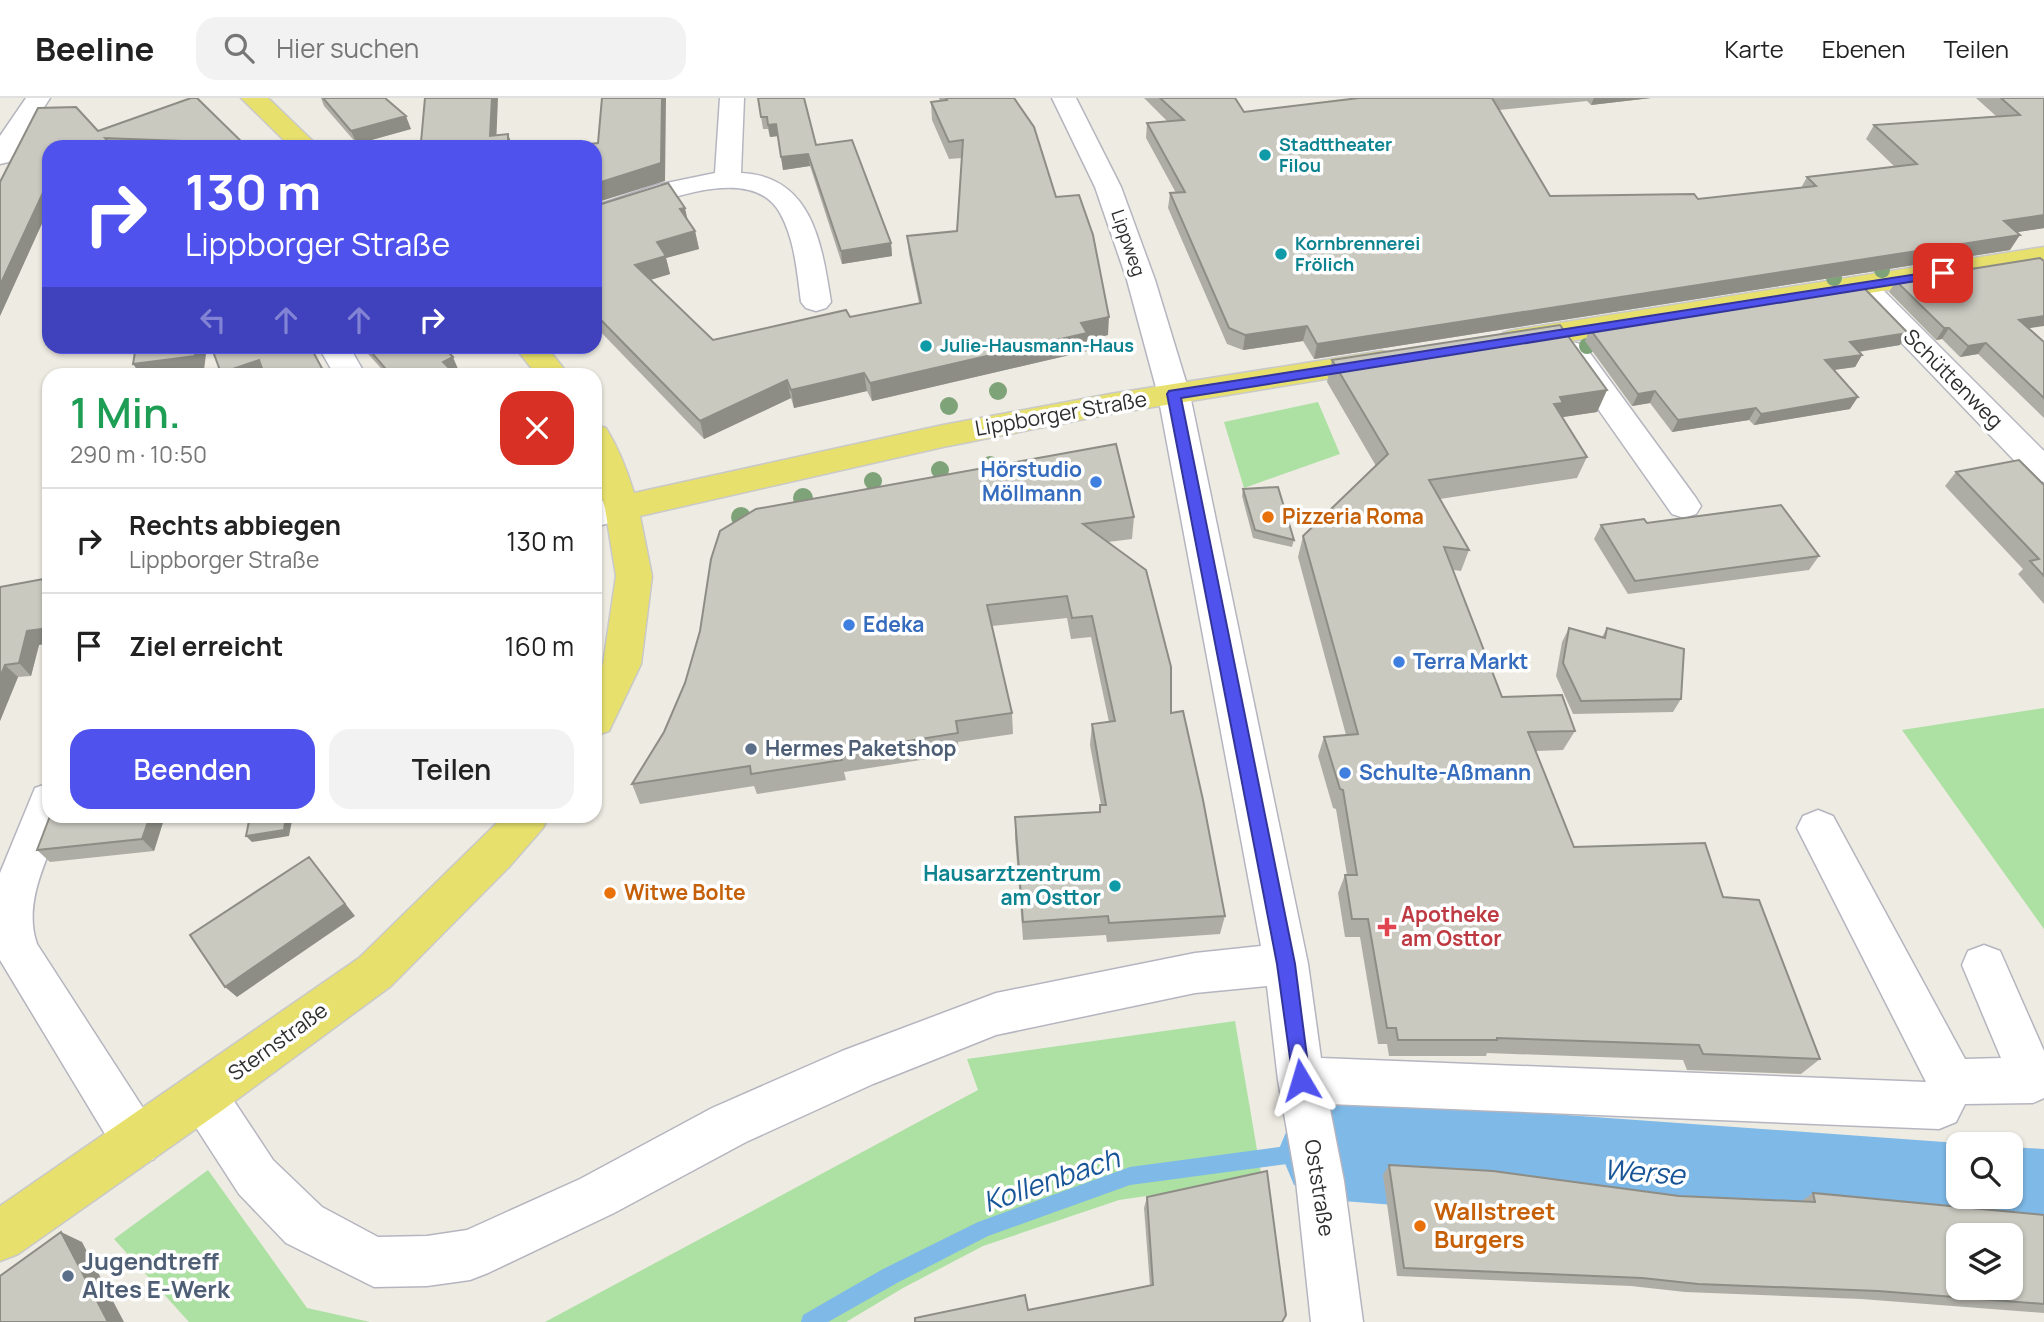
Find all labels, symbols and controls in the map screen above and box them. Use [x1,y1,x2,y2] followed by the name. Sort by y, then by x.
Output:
[196,17,686,80] search box
[35,26,154,71] text: Beeline
[220,29,258,67] icon: search
[276,30,419,66] text: Hier suchen
[1724,32,1784,65] text: Karte
[1822,32,1905,65] text: Ebenen
[1943,32,2009,65] text: Teilen
[1279,132,1392,177] place label: Stadttheater Filou
[1257,147,1273,163] marker: Stadttheater Filou
[185,158,321,225] text: 130 m
[70,168,161,259] icon: right
[1106,206,1152,279] street label: Lippweg
[185,222,450,266] text: Lippborger Straße
[1295,231,1420,276] place label: Kornbrennerei Frölich
[1913,243,1973,303] pin
[1273,246,1289,262] marker: Kornbrennerei Frölich
[1924,254,1962,292] icon: arrive
[194,301,232,339] icon: left
[267,301,305,339] icon: ahead
[340,301,378,339] icon: ahead
[413,301,451,339] icon: right
[1898,322,2010,434] street label: Schüttenweg
[940,333,1134,357] place label: Julie-Hausmann-Haus
[918,338,934,354] marker: Julie-Hausmann-Haus
[70,383,181,441] text: 1 Min.
[973,384,1149,442] street label: Lippborger Straße
[500,391,574,465] button: close
[70,438,207,470] text: 290 m · 10:50
[980,455,1082,507] place label: Hörstudio Möllmann
[1088,474,1104,490] marker: Hörstudio Möllmann
[1282,502,1424,530] place label: Pizzeria Roma
[129,507,341,543] text: Rechts abbiegen
[1260,509,1276,525] marker: Pizzeria Roma
[70,522,108,560] icon: right
[506,523,574,559] text: 130 m
[129,543,320,575] text: Lippborger Straße
[863,610,924,638] place label: Edeka
[841,617,857,633] marker: Edeka
[70,627,108,665] icon: arrive
[129,628,283,664] text: Ziel erreicht
[505,628,574,664] text: 160 m
[1413,647,1528,675] place label: Terra Markt
[1391,654,1407,670] marker: Terra Markt
[70,729,315,809] button: Beenden
[329,729,574,809] button: Teilen
[765,734,957,762] place label: Hermes Paketshop
[743,741,759,757] marker: Hermes Paketshop
[1359,758,1531,786] place label: Schulte-Aßmann
[1337,765,1353,781] marker: Schulte-Aßmann
[923,859,1101,911] place label: Hausarztzentrum am Osttor
[624,878,746,906] place label: Witwe Bolte
[1107,878,1123,894] marker: Hausarztzentrum am Osttor
[602,885,618,901] marker: Witwe Bolte
[1401,900,1502,952] place label: Apotheke am Osttor
[1379,919,1395,935] marker: Apotheke am Osttor
[222,996,333,1087] street label: Sternstraße
[1264,1043,1338,1117] position arrow
[1946,1132,2023,1300] map controls
[1946,1132,2023,1209] button: search
[1299,1137,1341,1238] street label: Oststraße
[977,1138,1125,1220] water label: Kollenbach
[1602,1149,1688,1193] water label: Werse
[1434,1194,1556,1255] place label: Wallstreet Burgers
[1412,1218,1428,1234] marker: Wallstreet Burgers
[1946,1223,2023,1300] button: layers
[82,1244,231,1305] place label: Jugendtreff Altes E-Werk
[60,1268,76,1284] marker: Jugendtreff Altes E-Werk

